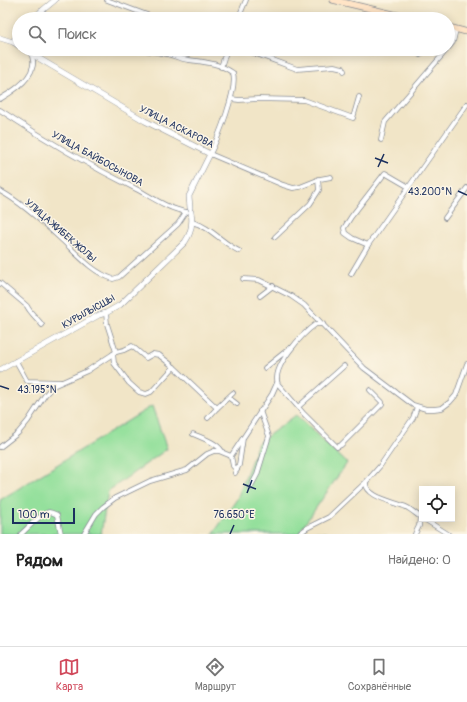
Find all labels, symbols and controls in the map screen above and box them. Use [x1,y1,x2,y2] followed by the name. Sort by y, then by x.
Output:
[12,12,455,56] search box
[26,23,48,45] icon: search
[58,25,97,44] text: Поиск
[137,103,216,151] street label: УЛИЦА АСКАРОВА
[50,128,146,189] street label: УЛИЦА БАЙБОСЫНОВА
[408,186,452,198] text: 43.200°N
[22,197,98,265] street label: УЛИЦА ЖИБЕК ЖОЛЫ
[60,292,117,331] street label: КУРЫЛЫСШЫ
[17,384,57,396] text: 43.195°N
[419,486,455,522] map controls
[419,486,455,522] button: locate
[12,506,75,525] scale bar
[18,508,49,521] text: 100 m
[214,509,254,521] text: 76.650°E
[16,550,63,571] text: Рядом
[388,552,451,568] text: Найдено: 0
[56,656,83,693] tab: Карта
[195,656,236,693] tab: Маршрут
[348,656,411,693] tab: Сохранённые

